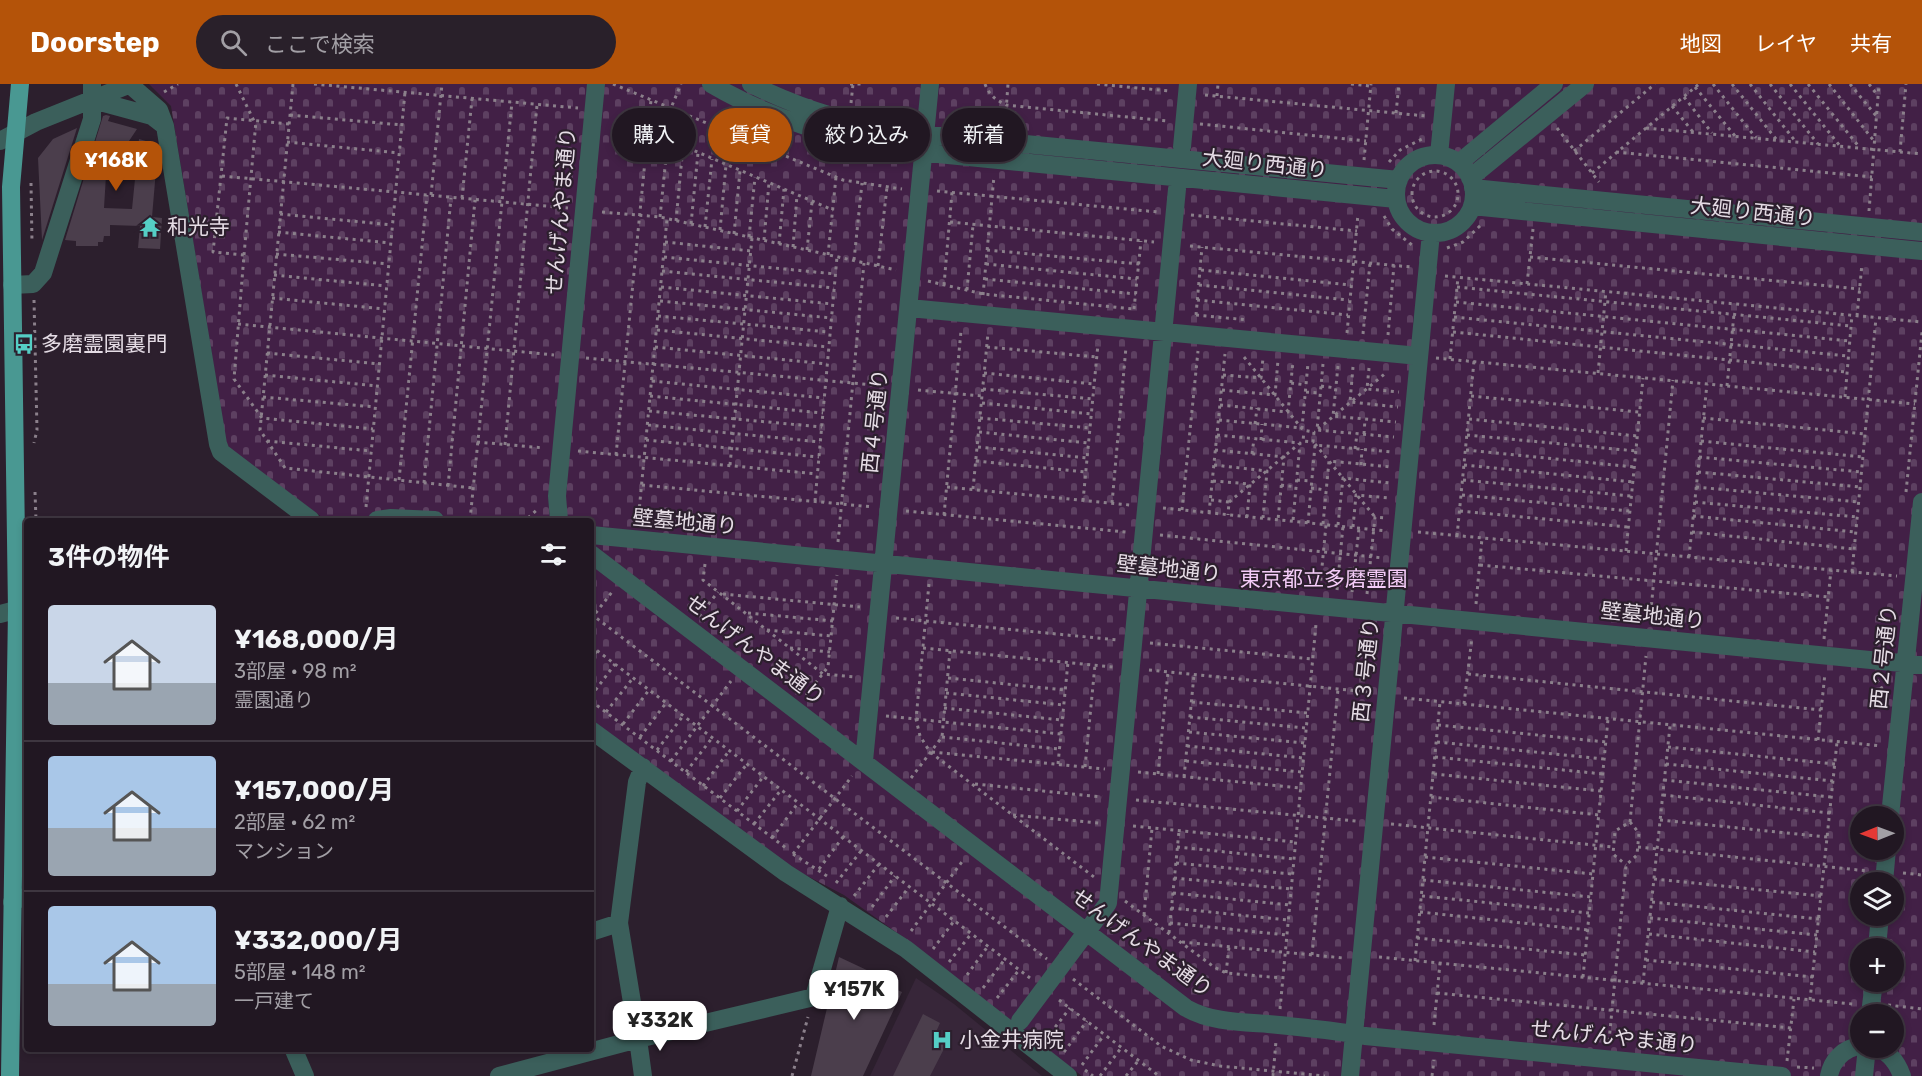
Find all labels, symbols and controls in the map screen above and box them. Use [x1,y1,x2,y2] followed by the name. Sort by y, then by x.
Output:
[196,15,616,69] search box
[30,26,160,59] text: Doorstep
[217,26,250,59] icon: search
[265,31,375,58] text: ここで検索
[1680,31,1722,56] text: 地図
[1755,31,1817,56] text: レイヤ
[1850,31,1892,56] text: 共有
[612,108,696,162] chip: 購入
[708,108,792,162] chip: 賃貸
[804,108,930,162] chip: 絞り込み
[942,108,1026,162] chip: 新着
[541,126,580,296] street label: せんげんやま通り
[74,141,158,192] pin: ¥168K
[1201,144,1329,183] street label: 大廻り西通り
[84,148,148,172] text: ¥168K
[1689,192,1817,231] street label: 大廻り西通り
[167,214,230,239] place label: 和光寺
[138,215,162,239] temple icon: 和光寺
[41,331,167,356] place label: 多磨霊園裏門
[12,332,36,356] bus stop icon: 多磨霊園裏門
[857,367,892,474] street label: 西４号通り
[632,504,738,539] street label: 壁墓地通り
[537,538,570,571] icon: filters
[48,542,169,573] text: 3件の物件
[1116,551,1223,586] street label: 壁墓地通り
[1240,566,1408,591] park label: 東京都立多磨霊園
[681,589,830,710] street label: せんげんやま通り
[1600,598,1707,633] street label: 壁墓地通り
[1866,603,1901,710] street label: 西２号通り
[1348,616,1383,723] street label: 西３号通り
[234,624,399,655] text: ¥168,000/月
[96,629,168,701] icon: home
[234,659,357,683] text: 3部屋 · 98 m²
[234,688,314,712] text: 霊園通り
[234,775,394,806] text: ¥157,000/月
[96,780,168,852] icon: home
[1850,806,1904,860] north arrow
[1850,806,1904,1058] map controls
[234,810,355,834] text: 2部屋 · 62 m²
[234,839,334,863] text: マンション
[1850,872,1904,926] button: layers
[1067,883,1218,1002] street label: せんげんやま通り
[234,925,402,956] text: ¥332,000/月
[96,930,168,1002] icon: home
[1850,938,1904,992] button: +
[234,960,365,984] text: 5部屋 · 148 m²
[812,970,896,1021] pin: ¥157K
[823,977,885,1001] text: ¥157K
[234,989,314,1013] text: 一戸建て
[618,1001,702,1052] pin: ¥332K
[1850,1004,1904,1058] button: −
[627,1008,693,1032] text: ¥332K
[1529,1015,1699,1058] street label: せんげんやま通り
[959,1027,1064,1052] place label: 小金井病院
[930,1028,954,1052] hospital icon: 小金井病院

